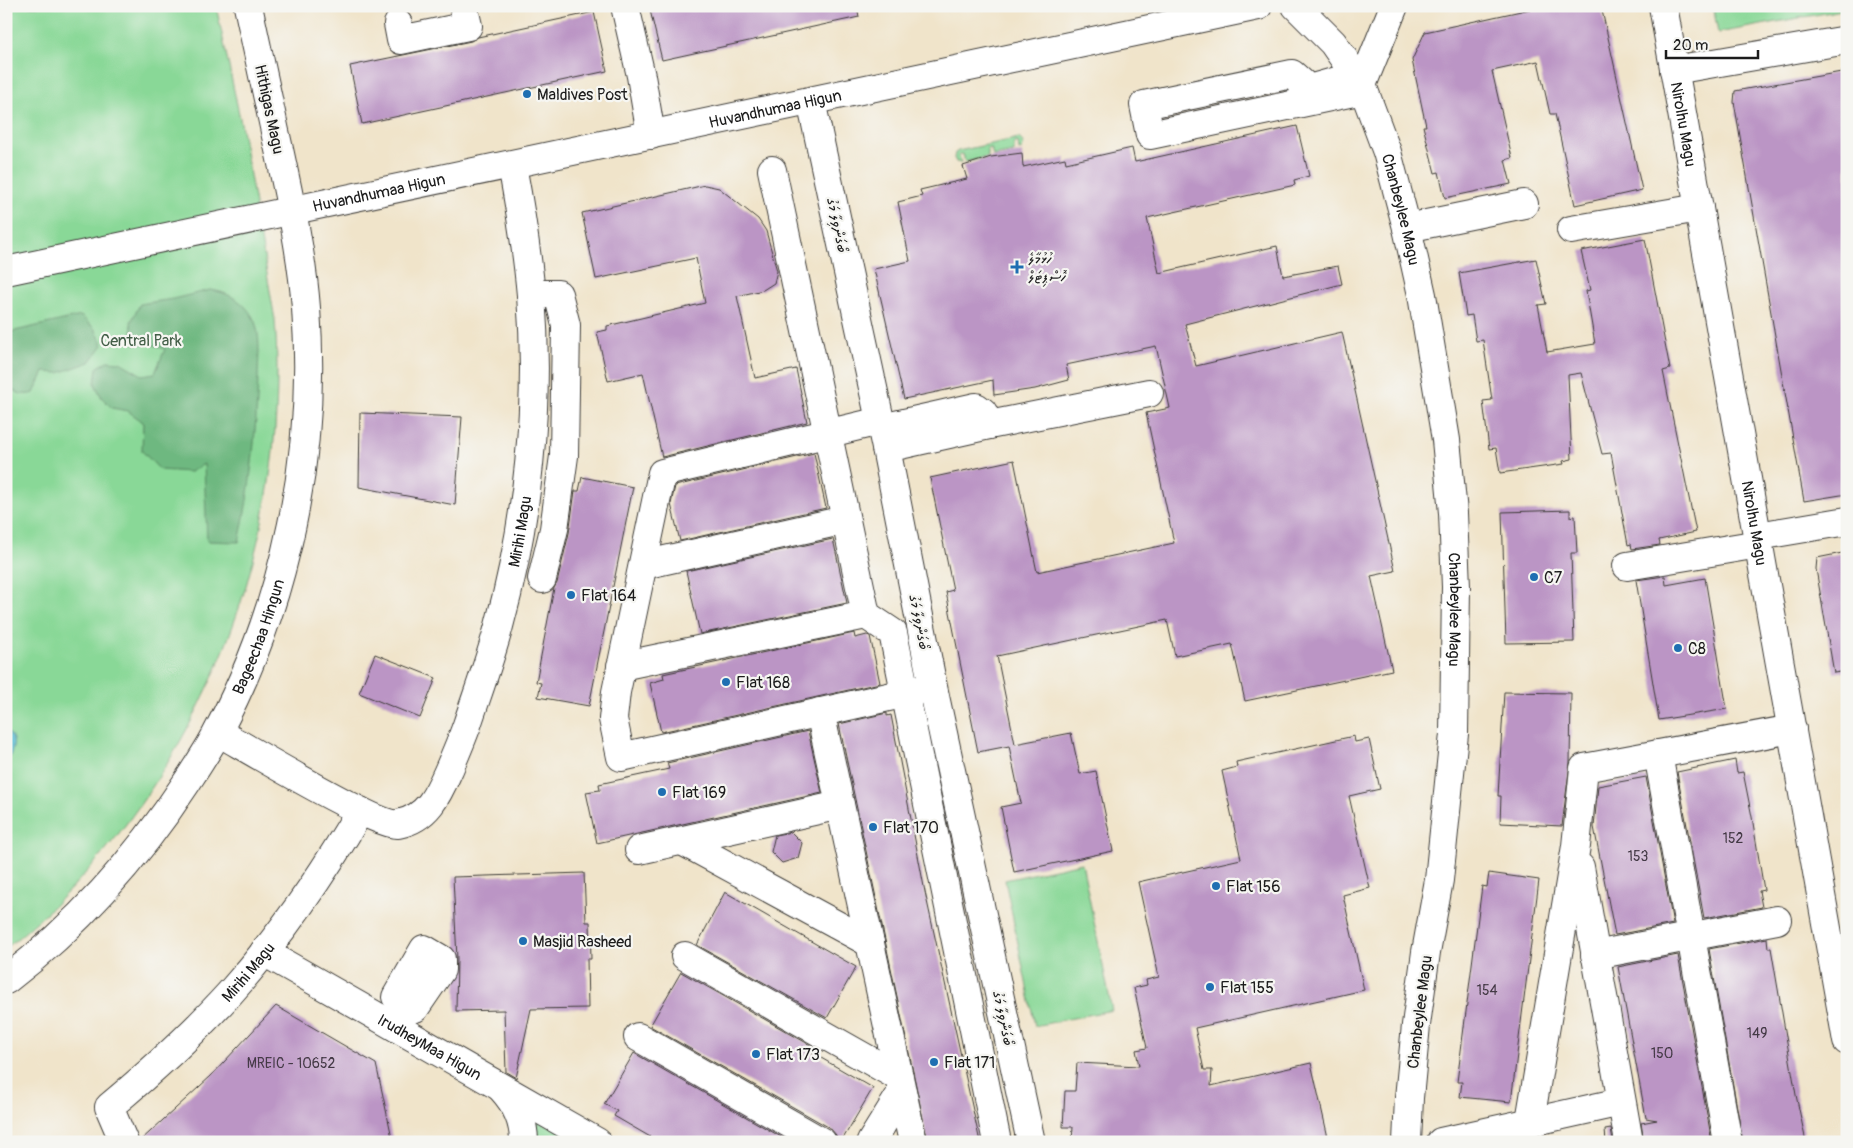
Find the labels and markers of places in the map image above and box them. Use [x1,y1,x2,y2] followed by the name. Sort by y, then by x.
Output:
[537,85,628,105] place label: Maldives Post
[521,88,533,100] marker: Maldives Post
[1028,249,1068,287] place label: ހުޅުމާލެ ހޮސްޕިޓަލް
[1010,260,1024,274] marker: ހުޅުމާލެ ހޮސްޕިޓަލް
[1544,568,1563,588] place label: C7
[1528,571,1540,583] marker: C7
[581,586,636,606] place label: Flat 164
[565,589,577,601] marker: Flat 164
[1688,639,1706,659] place label: C8
[1672,642,1684,654] marker: C8
[736,673,790,693] place label: Flat 168
[720,676,732,688] marker: Flat 168
[672,783,726,803] place label: Flat 169
[656,786,668,798] marker: Flat 169
[883,818,939,838] place label: Flat 170
[867,821,879,833] marker: Flat 170
[1226,877,1281,897] place label: Flat 156
[1210,880,1222,892] marker: Flat 156
[533,932,632,952] place label: Masjid Rasheed
[517,935,529,947] marker: Masjid Rasheed
[1220,978,1274,998] place label: Flat 155
[1204,981,1216,993] marker: Flat 155
[766,1045,820,1065] place label: Flat 173
[750,1048,762,1060] marker: Flat 173
[944,1053,995,1073] place label: Flat 171
[928,1056,940,1068] marker: Flat 171

